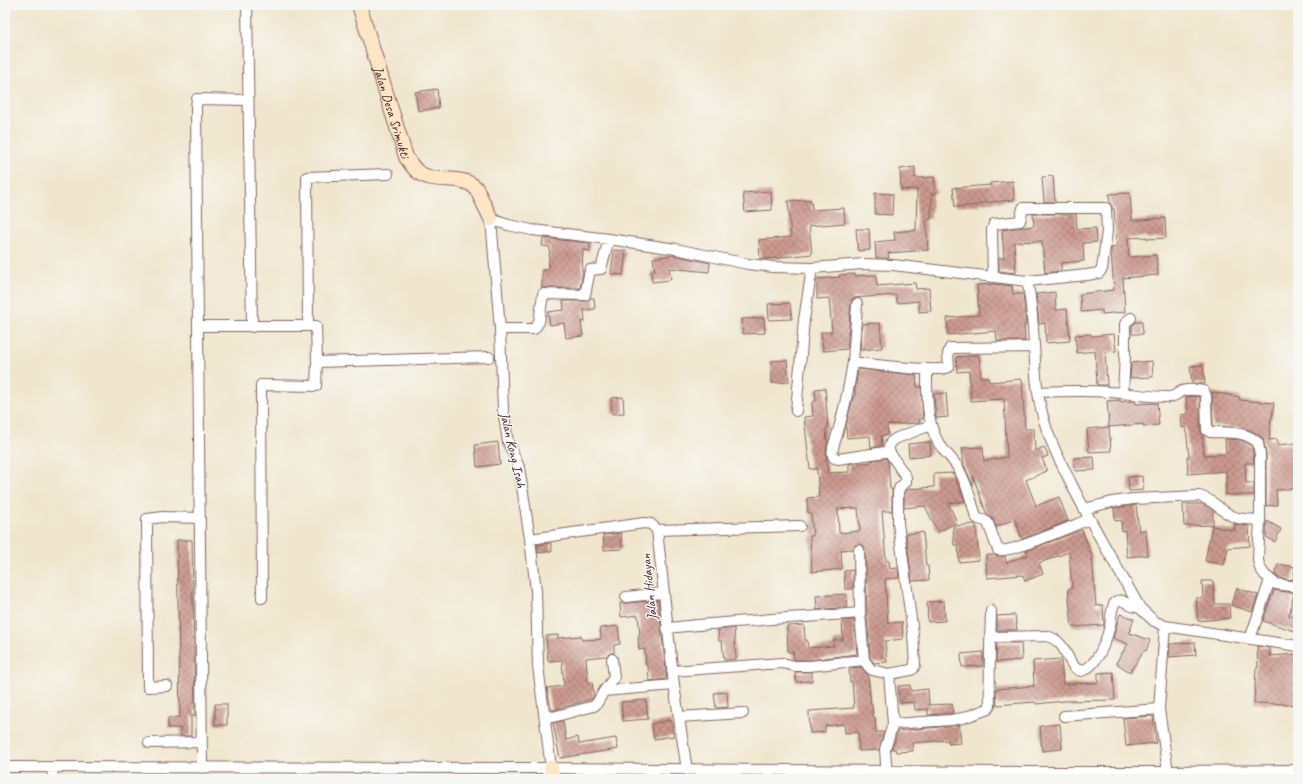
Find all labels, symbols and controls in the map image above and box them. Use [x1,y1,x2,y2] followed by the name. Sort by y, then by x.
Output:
[370,63,415,162] street label: Jalan Desa Srimukti
[496,410,530,490] street label: Jalan Kong Isah
[637,552,661,622] street label: Jalan Hidayan

